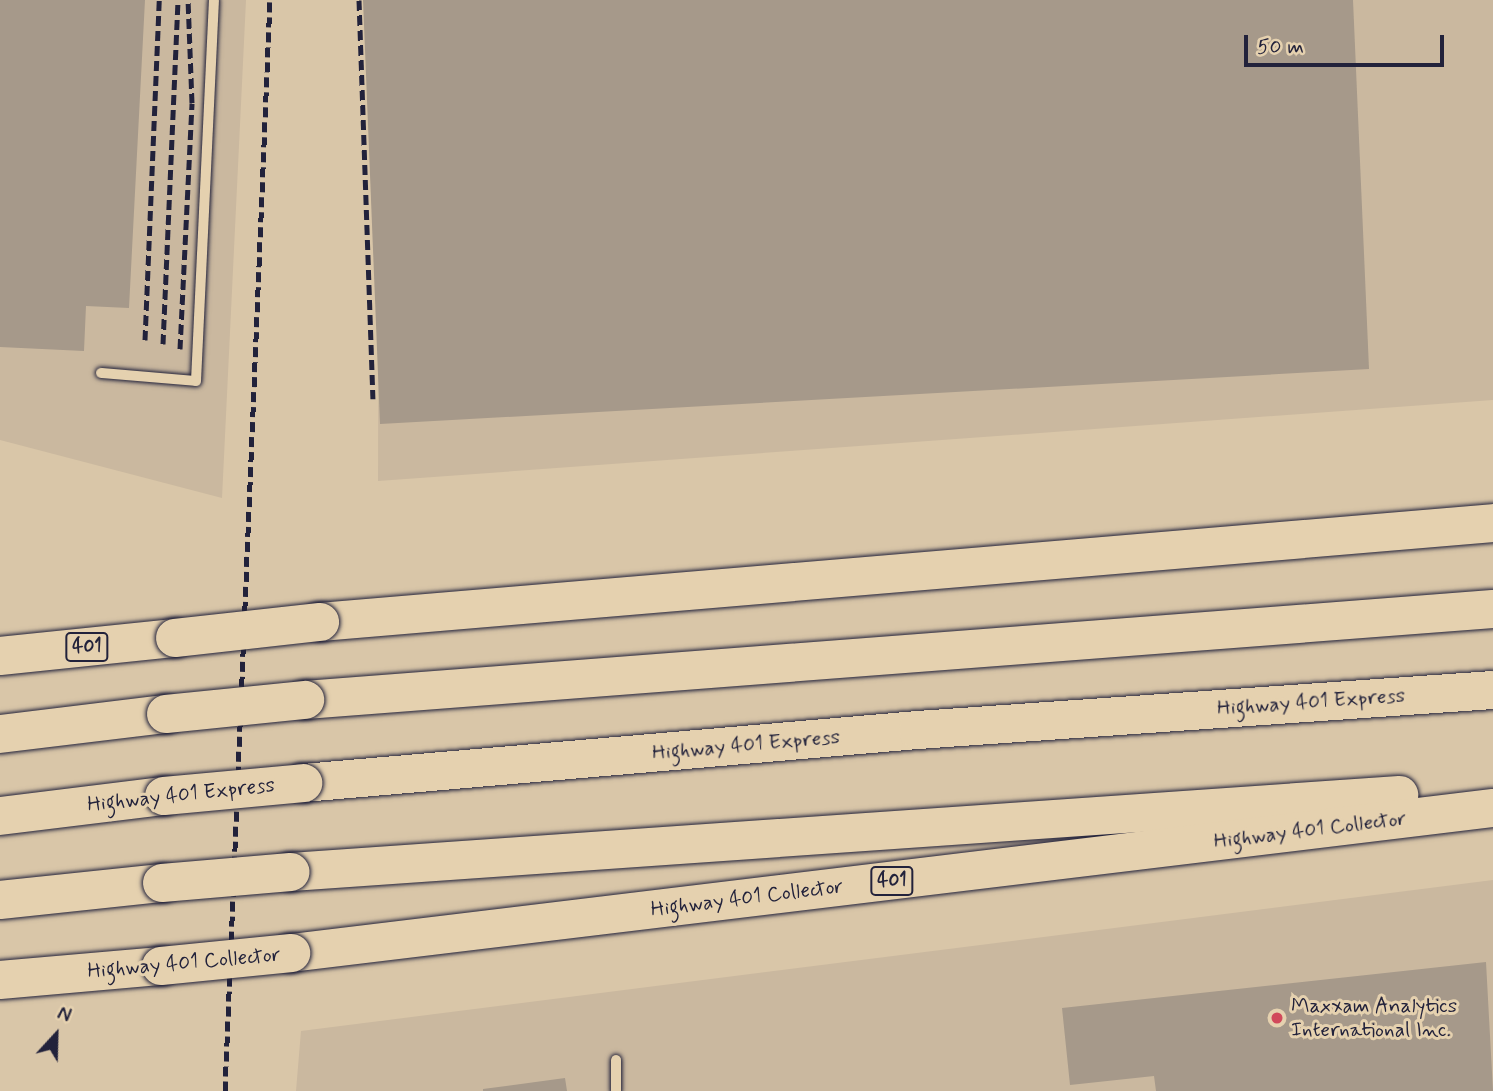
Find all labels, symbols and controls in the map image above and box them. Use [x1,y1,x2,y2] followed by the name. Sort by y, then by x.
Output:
[1248,21,1448,65] scale bar
[1257,33,1304,61] text: 50 m
[64,632,110,662] road number: 401
[1216,683,1406,721] street label: Highway 401 Express
[651,724,841,766] street label: Highway 401 Express
[86,773,276,817] street label: Highway 401 Express
[1212,806,1408,854] street label: Highway 401 Collector
[869,866,915,897] road number: 401
[649,874,845,922] street label: Highway 401 Collector
[86,942,282,984] street label: Highway 401 Collector
[1291,993,1456,1043] place label: Maxxam Analytics International Inc.
[21,1000,91,1070] north arrow
[54,1001,75,1029] text: N
[1269,1010,1285,1026] marker: Maxxam Analytics International Inc.

